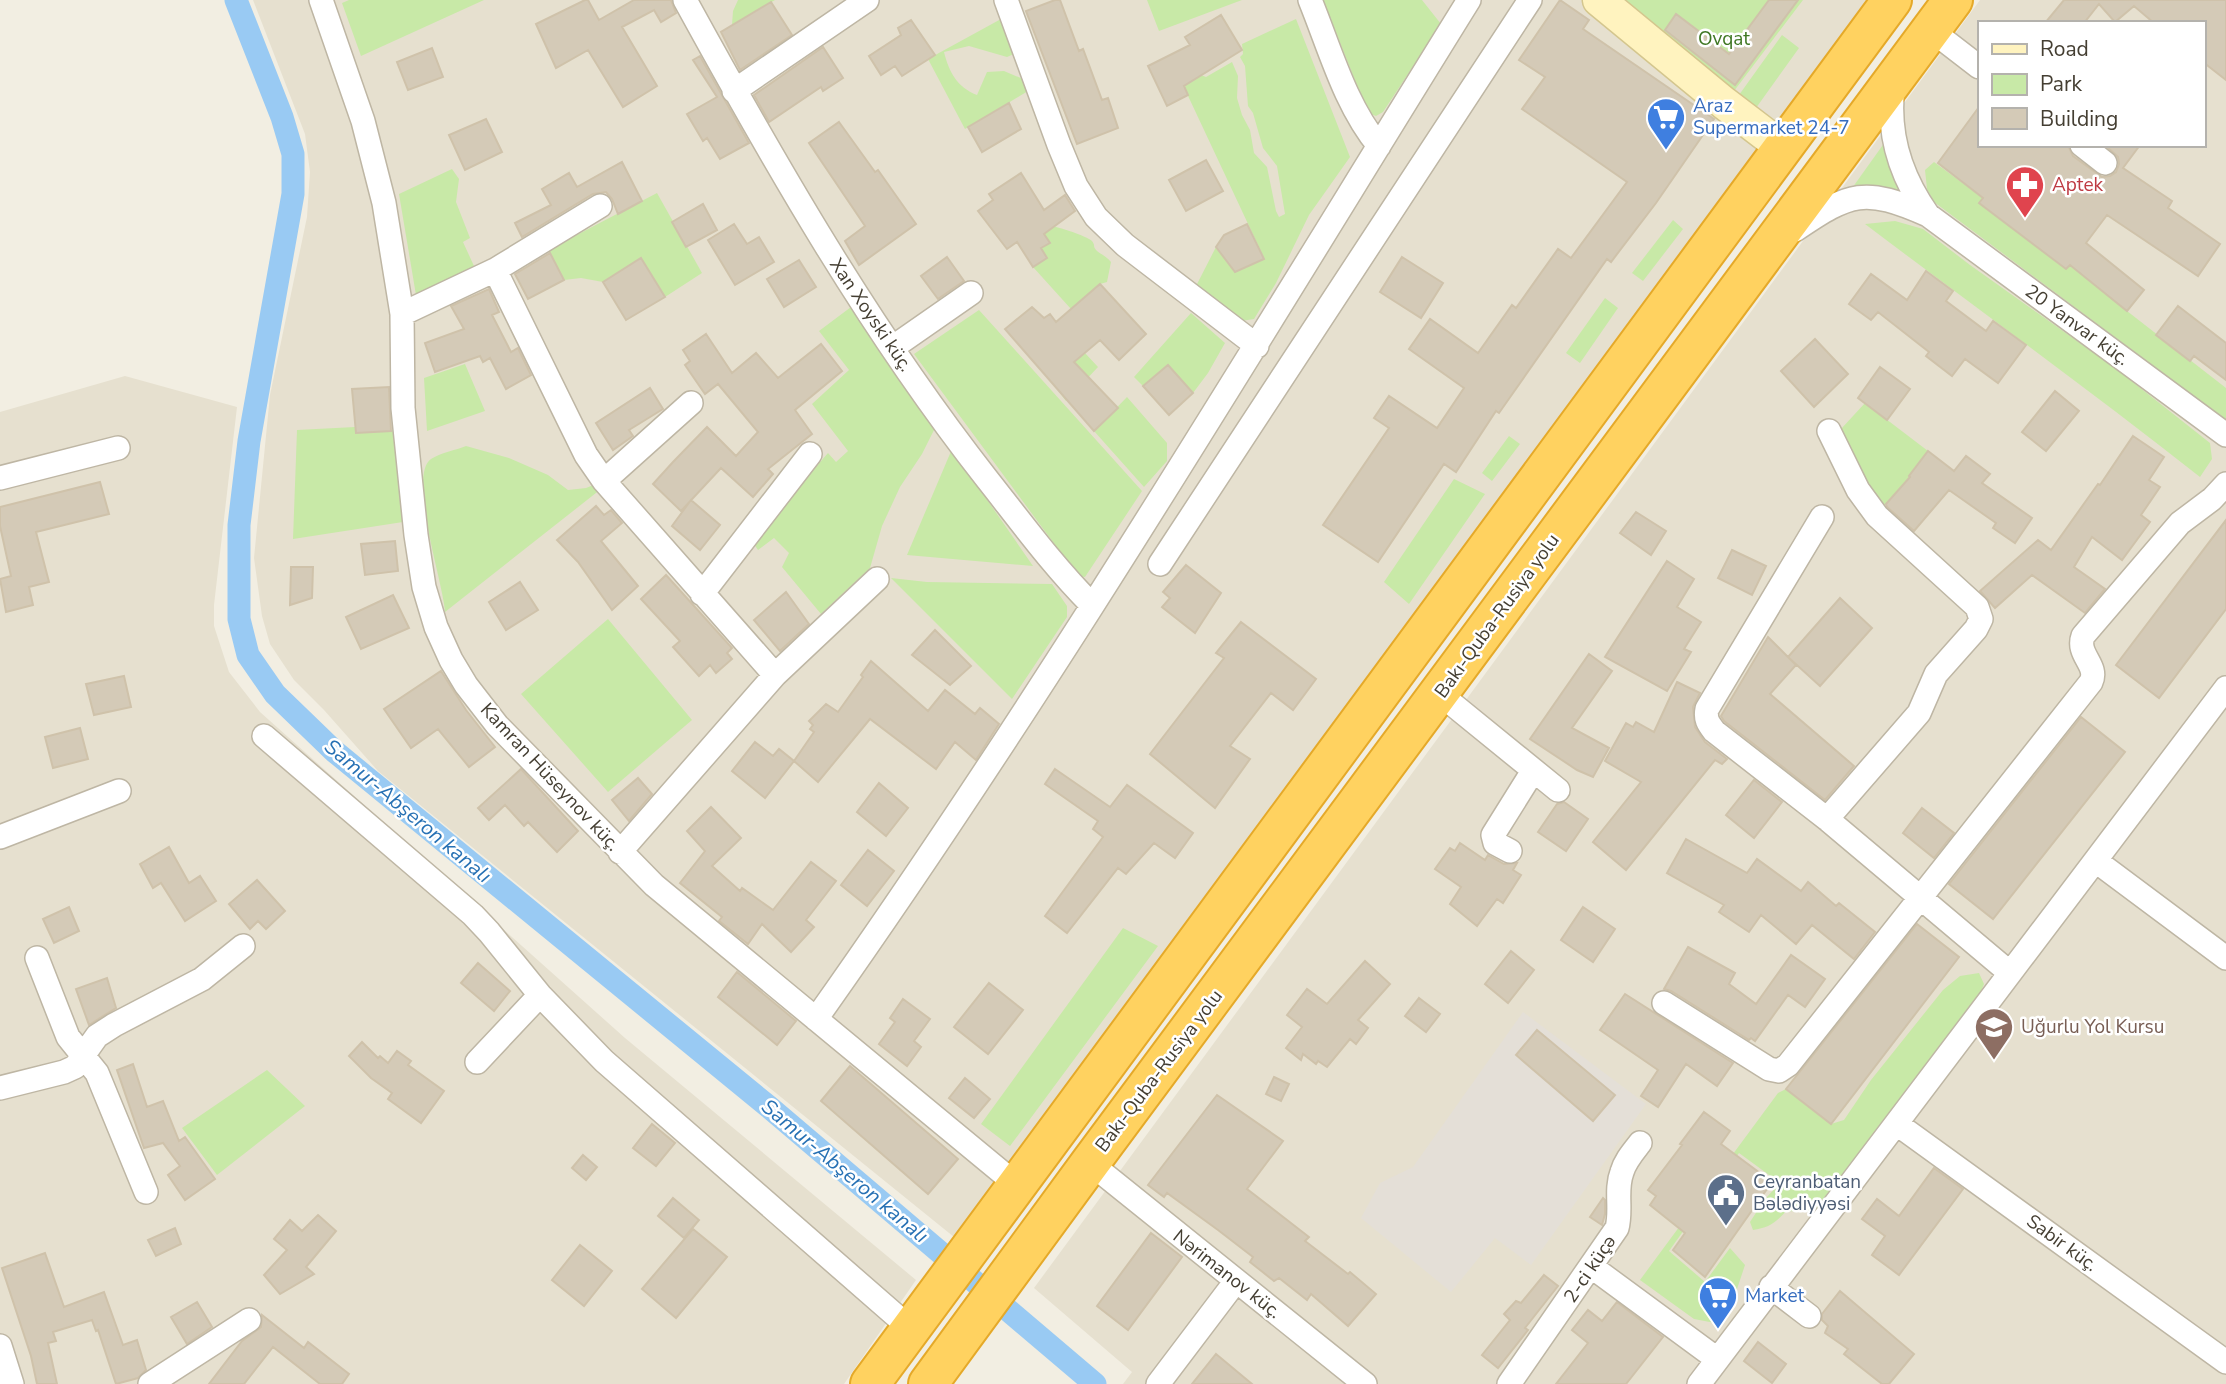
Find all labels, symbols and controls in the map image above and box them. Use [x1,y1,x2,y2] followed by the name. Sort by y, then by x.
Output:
[1978,21,2205,147] legend
[1698,26,1750,52] park label: Ovqat
[2040,35,2089,63] text: Road
[2040,70,2082,98] text: Park
[1693,93,1850,141] place label: Araz Supermarket 24-7
[1645,96,1687,151] supermarket icon: Araz Supermarket 24-7
[2040,105,2118,133] text: Building
[2004,164,2046,219] pharmacy icon: Aptek
[2052,172,2103,198] place label: Aptek
[823,253,919,377] street label: Xan Xoyski küç.
[2020,278,2134,372] street label: 20 Yanvar küç.
[1429,529,1565,703] street label: Bakı-Quba-Rusiya yolu
[474,697,626,857] street label: Kamran Hüseynov küç.
[318,733,498,889] water label: Samur-Abşeron kanalı
[1089,984,1229,1158] street label: Bakı-Quba-Rusiya yolu
[1973,1006,2015,1061] school or university icon: Uğurlu Yol Kursu
[2021,1014,2164,1040] place label: Uğurlu Yol Kursu
[755,1093,935,1249] water label: Samur-Abşeron kanalı
[1753,1169,1861,1217] place label: Ceyranbatan Bələdiyyəsi
[1705,1172,1747,1227] public building icon: Ceyranbatan Bələdiyyəsi
[2021,1208,2103,1278] street label: Sabir küç.
[1167,1223,1287,1325] street label: Nərimanov küç.
[1558,1230,1622,1308] street label: 2-ci küçə
[1697,1275,1739,1330] supermarket icon: Market
[1745,1283,1804,1309] place label: Market

